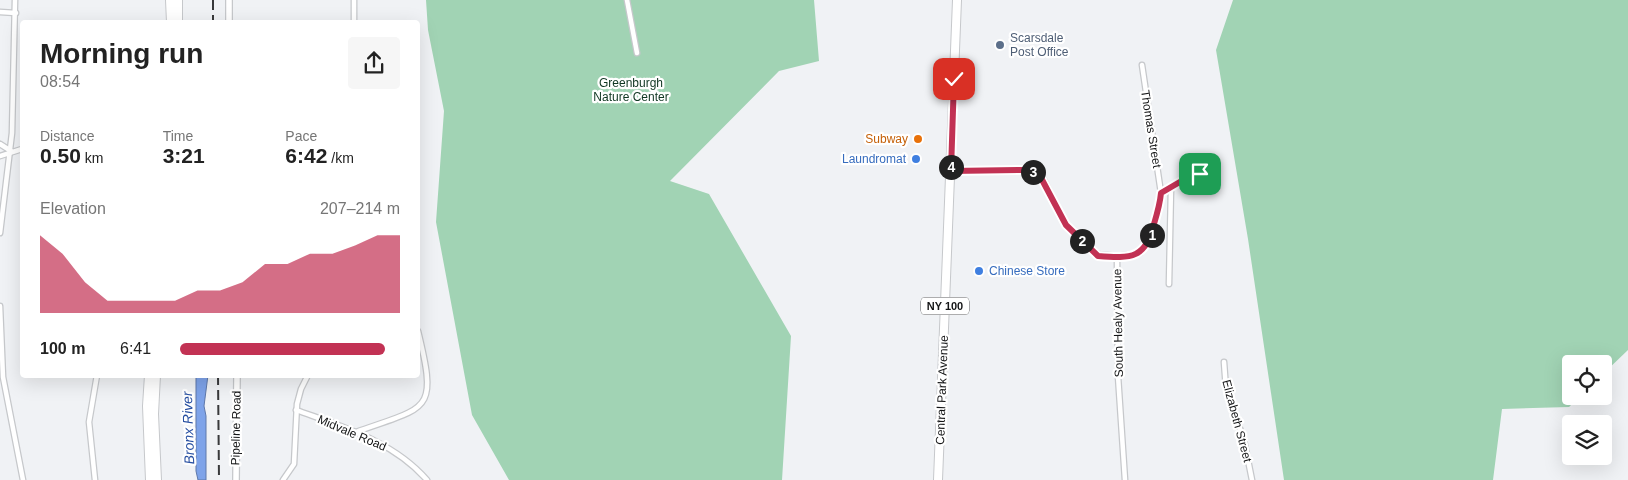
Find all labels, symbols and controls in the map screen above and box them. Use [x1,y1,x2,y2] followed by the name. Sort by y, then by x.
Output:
[1010,31,1069,59] place label: Scarsdale Post Office
[348,37,400,89] button: share
[40,38,203,69] text: Morning run
[994,39,1006,51] marker: Scarsdale Post Office
[933,58,975,100] pin
[940,65,968,93] icon: check
[40,73,80,90] text: 08:54
[593,76,669,104] park label: Greenburgh Nature Center
[1138,89,1164,170] street label: Thomas Street
[40,128,94,144] text: Distance
[163,128,193,144] text: Time
[285,128,317,144] text: Pace
[865,132,908,146] place label: Subway
[912,133,924,145] marker: Subway
[40,144,81,167] text: 0.50
[163,144,205,167] text: 3:21
[285,144,327,167] text: 6:42
[81,150,103,166] text: km
[327,150,354,166] text: /km
[842,152,907,166] place label: Laundromat
[910,153,922,165] marker: Laundromat
[1179,153,1221,195] pin
[938,154,964,180] pin: 4
[948,159,955,175] text: 4
[1020,160,1046,184] pin: 3
[1186,160,1214,188] icon: arrive
[1030,164,1037,180] text: 3
[40,200,106,217] text: Elevation
[320,200,400,217] text: 207–214 m
[1140,222,1164,248] pin: 1
[1149,227,1156,243] text: 1
[1070,228,1094,254] pin: 2
[1079,233,1086,249] text: 2
[989,264,1065,278] place label: Chinese Store
[973,265,985,277] marker: Chinese Store
[1110,268,1126,377] street label: South Healy Avenue
[921,298,969,314] road number: NY 100
[933,335,951,445] street label: Central Park Avenue
[40,340,85,357] text: 100 m
[120,340,151,357] text: 6:41
[1562,355,1612,465] map controls
[1562,355,1612,405] button: locate
[1219,378,1255,464] street label: Elizabeth Street
[179,390,197,465] water label: Bronx River
[228,391,244,465] street label: Pipeline Road
[315,412,389,454] street label: Midvale Road
[1562,415,1612,465] button: layers

